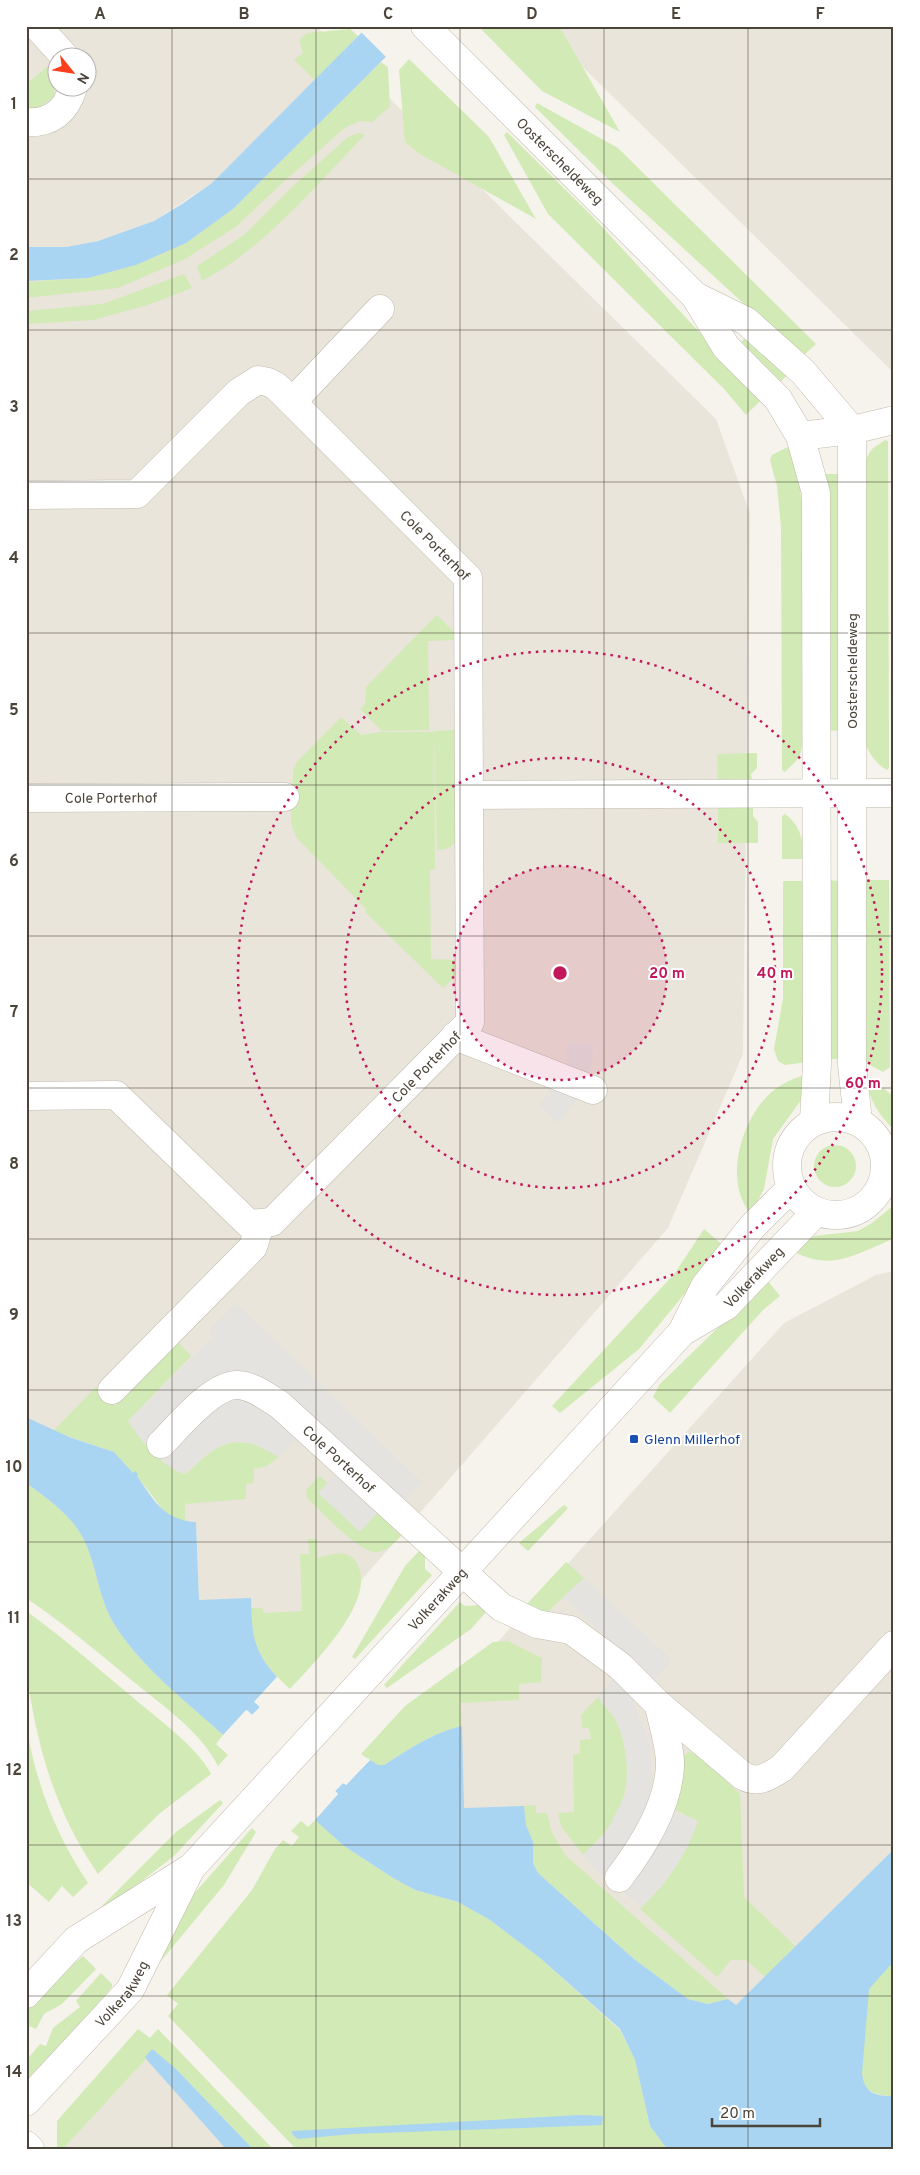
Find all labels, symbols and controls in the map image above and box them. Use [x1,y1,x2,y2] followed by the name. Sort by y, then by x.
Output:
[94,5,106,25] text: A
[238,5,250,25] text: B
[383,5,393,25] text: C
[526,5,538,25] text: D
[671,5,681,25] text: E
[815,5,825,25] text: F
[48,48,98,98] north arrow
[72,69,92,86] text: N
[11,95,17,115] text: 1
[512,115,606,209] street label: Oosterscheldeweg
[9,246,19,266] text: 2
[9,398,19,418] text: 3
[395,508,473,585] street label: Cole Porterhof
[9,549,19,569] text: 4
[845,613,862,729] street label: Oosterscheldeweg
[9,701,19,721] text: 5
[65,790,158,808] street label: Cole Porterhof
[9,852,19,872] text: 6
[551,964,569,982] centre of rings
[649,965,685,984] text: 20 m
[757,965,793,984] text: 40 m
[10,1003,18,1023] text: 7
[389,1029,465,1107] street label: Cole Porterhof
[845,1075,881,1094] text: 60 m
[9,1155,19,1175] text: 8
[721,1244,788,1313] street label: Volkerakweg
[9,1306,19,1326] text: 9
[298,1423,378,1498] street label: Cole Porterhof
[644,1432,740,1449] place label: Glenn Millerhof
[628,1433,640,1445] marker: Glenn Millerhof
[6,1458,22,1478] text: 10
[405,1565,472,1635] street label: Volkerakweg
[8,1609,20,1629] text: 11
[6,1761,22,1781] text: 12
[6,1912,22,1932] text: 13
[93,1958,153,2032] street label: Volkerakweg
[6,2063,22,2083] text: 14
[712,2095,820,2127] scale bar
[720,2105,755,2124] text: 20 m

